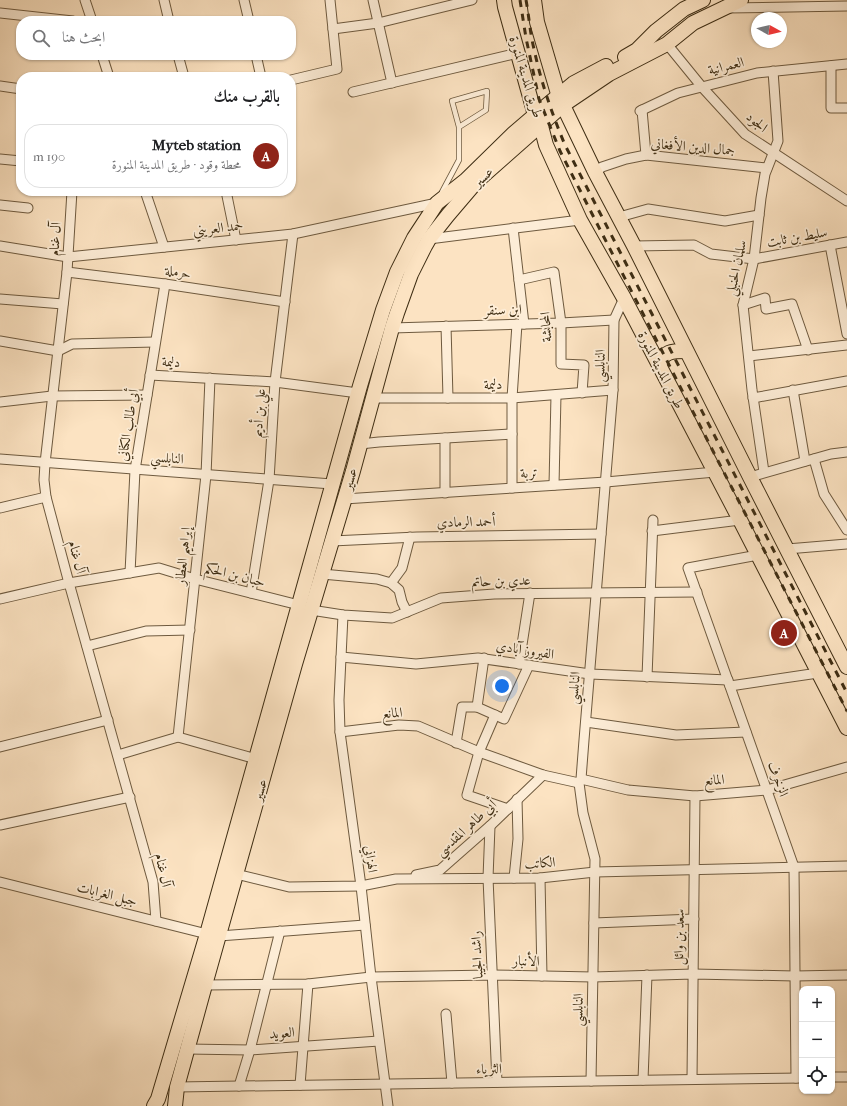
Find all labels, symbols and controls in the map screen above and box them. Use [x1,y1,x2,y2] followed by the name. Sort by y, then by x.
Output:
[751,12,787,48] north arrow
[16,16,296,60] search box
[30,27,52,49] icon: search
[62,28,105,46] text: ابحث هنا
[505,34,547,120] street label: طريق المدينة المنورة
[706,53,746,79] street label: العمرانية
[214,86,280,106] text: بالقرب منك
[743,108,771,136] street label: الجود
[650,133,736,162] street label: جمال الدين الأفغاني
[152,136,241,154] text: Myteb station
[33,149,65,164] text: 190 m
[262,149,270,164] text: A
[112,157,241,172] text: محطة وقود · طريق المدينة المنورة
[468,163,497,192] street label: عسير
[192,217,244,243] street label: حمد العريني
[46,220,68,257] street label: آل غنام
[765,223,829,251] street label: سليط بن ثابت
[722,238,754,298] street label: سلمان الحنبلي
[163,262,192,282] street label: حرملة
[482,301,522,319] street label: ابن سنقر
[536,311,556,343] street label: المحابشة
[634,328,688,412] street label: طريق المدينة المنورة
[591,349,614,383] street label: النابلسي
[161,353,181,371] street label: دليمة
[484,376,502,393] street label: دليمة
[112,387,145,463] street label: أبي طالب الكناني
[247,388,273,438] street label: علي بن أديم
[150,448,184,473] street label: النابلسي
[520,464,538,482] street label: تربة
[338,466,361,494] street label: عسير
[436,511,496,534] street label: أحمد الرمادي
[171,525,200,588] street label: إبراهيم العطار
[61,538,90,579] street label: آل غنام
[202,559,267,596] street label: حبان بن الحكم
[471,571,531,595] street label: عدي بن حاتم
[771,618,797,648] pin: A
[494,637,555,666] street label: الفيروز آبادي
[564,671,589,706] street label: النابلسي
[492,676,512,696] your location
[381,704,403,727] street label: المانع
[764,759,792,799] street label: الزخرف
[703,771,725,794] street label: المانع
[248,777,271,805] street label: عسير
[430,794,504,864] street label: أبي طاهر المقدسي
[358,844,381,874] street label: الهزاني
[147,852,175,891] street label: آل غنام
[524,854,556,873] street label: الكاتب
[74,878,139,912] street label: جبل الغرابات
[670,909,690,965] street label: سعد بن وائل
[467,931,487,979] street label: راشد الجيبا
[510,950,540,970] street label: الأنبار
[799,986,835,1094] map controls
[799,986,835,1022] button: +
[569,993,592,1027] street label: النابلسي
[799,1022,835,1058] button: −
[269,1024,295,1042] street label: العويد
[799,1058,835,1094] button: locate
[476,1060,502,1078] street label: الثرياء

